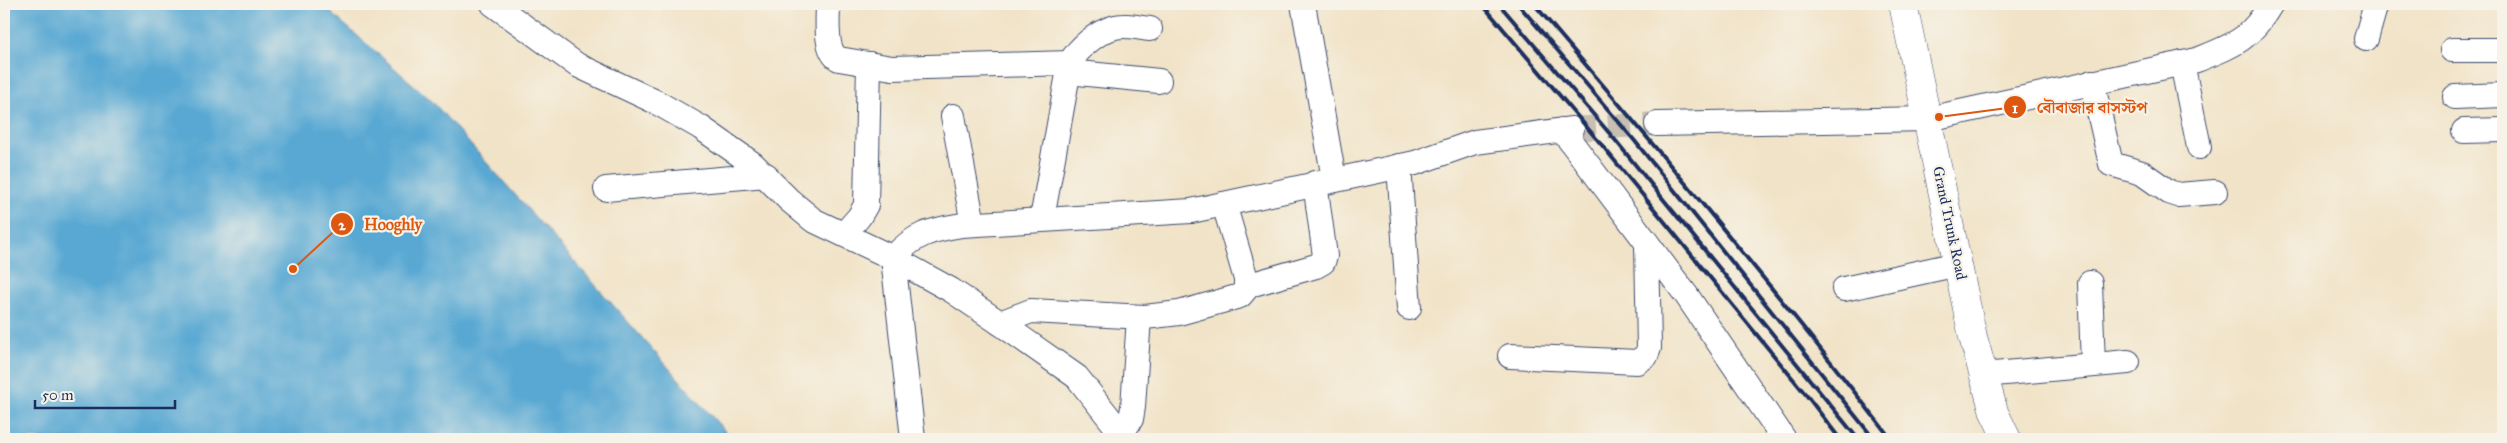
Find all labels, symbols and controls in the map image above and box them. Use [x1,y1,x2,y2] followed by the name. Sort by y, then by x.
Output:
[2002,92,2158,123] callout: বৌবাজার বাসস্টপ
[2037,98,2148,117] text: বৌবাজার বাসস্টপ
[2012,99,2018,117] text: 1
[1929,165,1971,282] street label: Grand Trunk Road
[329,209,432,240] callout: Hooghly
[364,215,423,235] text: Hooghly
[338,216,346,234] text: 2
[35,378,175,410] scale bar
[42,386,74,404] text: 50 m

